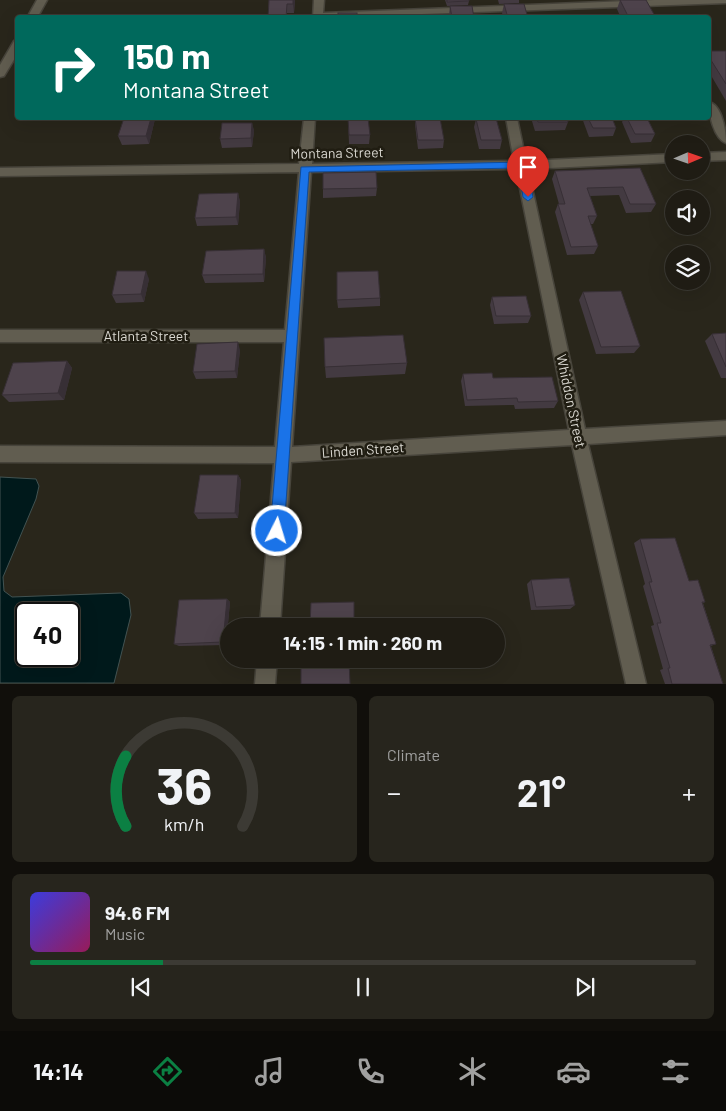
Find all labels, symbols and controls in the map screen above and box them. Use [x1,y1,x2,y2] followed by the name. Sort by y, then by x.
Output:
[123,34,210,76] text: 150 m
[40,35,105,100] icon: right
[123,76,269,102] text: Montana Street
[665,135,710,180] north arrow
[665,135,710,290] map controls
[290,143,384,162] street label: Montana Street
[507,146,549,197] pin
[514,153,542,181] icon: arrive
[665,190,710,235] button: sound
[665,245,710,290] button: layers
[104,327,188,344] street label: Atlanta Street
[553,353,590,449] street label: Whiddon Street
[321,438,405,461] street label: Linden Street
[250,504,302,556] position arrow
[15,602,80,667] speed limit sign: 40
[283,631,442,654] text: 14:15 · 1 min · 260 m
[387,745,440,764] text: Climate
[156,753,213,815] text: 36
[517,769,566,815] text: 21°
[387,775,401,809] text: −
[682,775,696,809] text: +
[164,813,205,835] text: km/h
[105,901,170,924] text: 94.6 FM
[105,924,145,943] text: Music
[127,973,155,1001] icon: previous
[349,973,377,1001] icon: pause
[571,973,599,1001] icon: next
[150,1054,185,1089] icon: directions
[252,1054,287,1089] icon: music
[353,1054,388,1089] icon: phone
[455,1054,490,1089] icon: climate
[556,1054,591,1089] icon: car
[658,1054,693,1089] icon: filters
[33,1058,83,1084] text: 14:14

